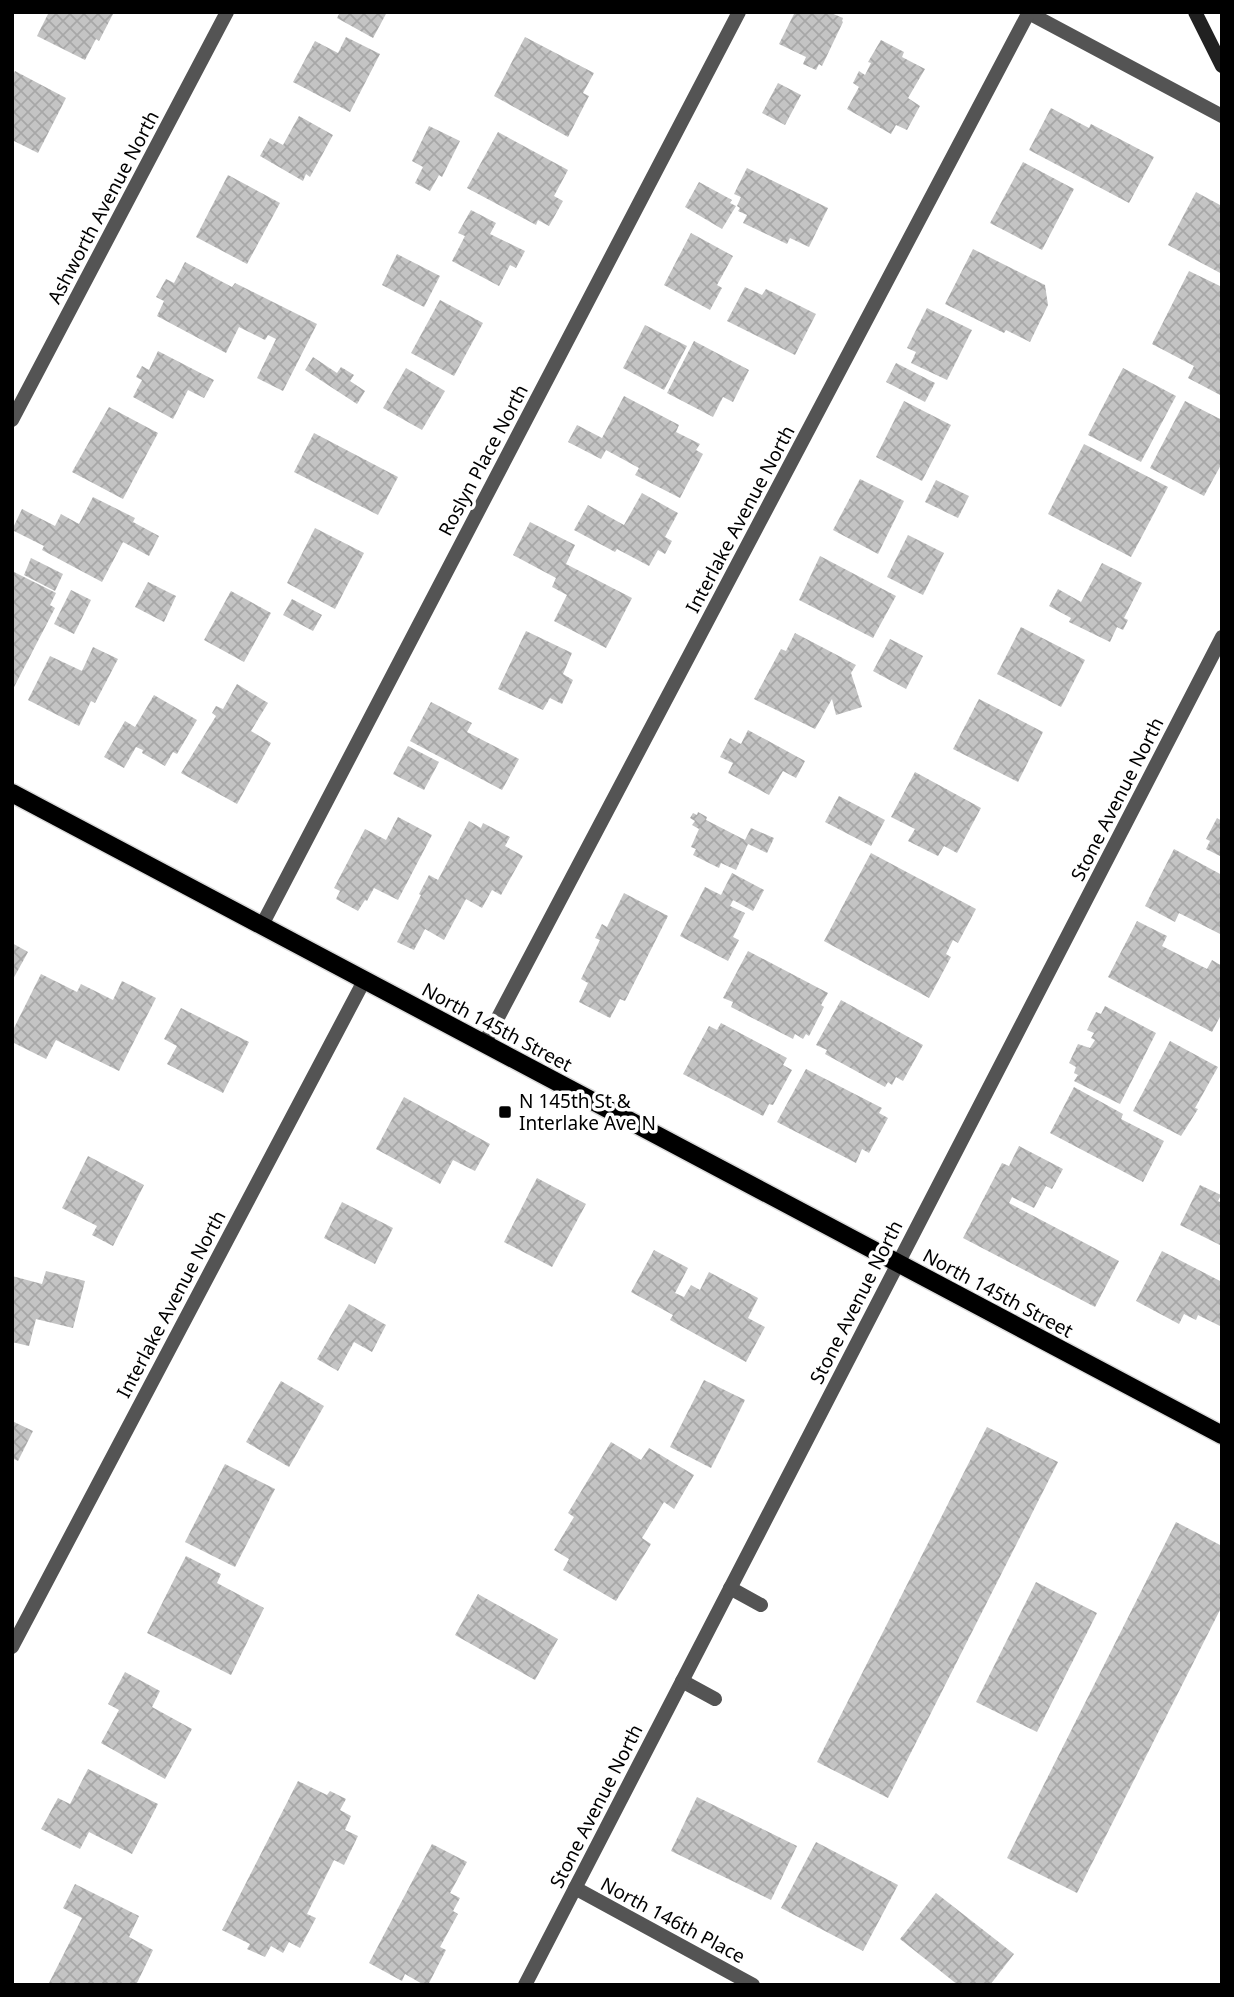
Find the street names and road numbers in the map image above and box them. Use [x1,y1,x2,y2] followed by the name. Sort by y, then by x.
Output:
[41,106,165,308] street label: Ashworth Avenue North
[432,380,534,540] street label: Roslyn Place North
[679,421,801,617] street label: Interlake Avenue North
[1065,713,1169,885] street label: Stone Avenue North
[417,976,577,1078] street label: North 145th Street
[110,1206,232,1402] street label: Interlake Avenue North
[804,1216,908,1388] street label: Stone Avenue North
[918,1242,1078,1344] street label: North 145th Street
[544,1720,648,1892] street label: Stone Avenue North
[596,1871,750,1969] street label: North 146th Place

